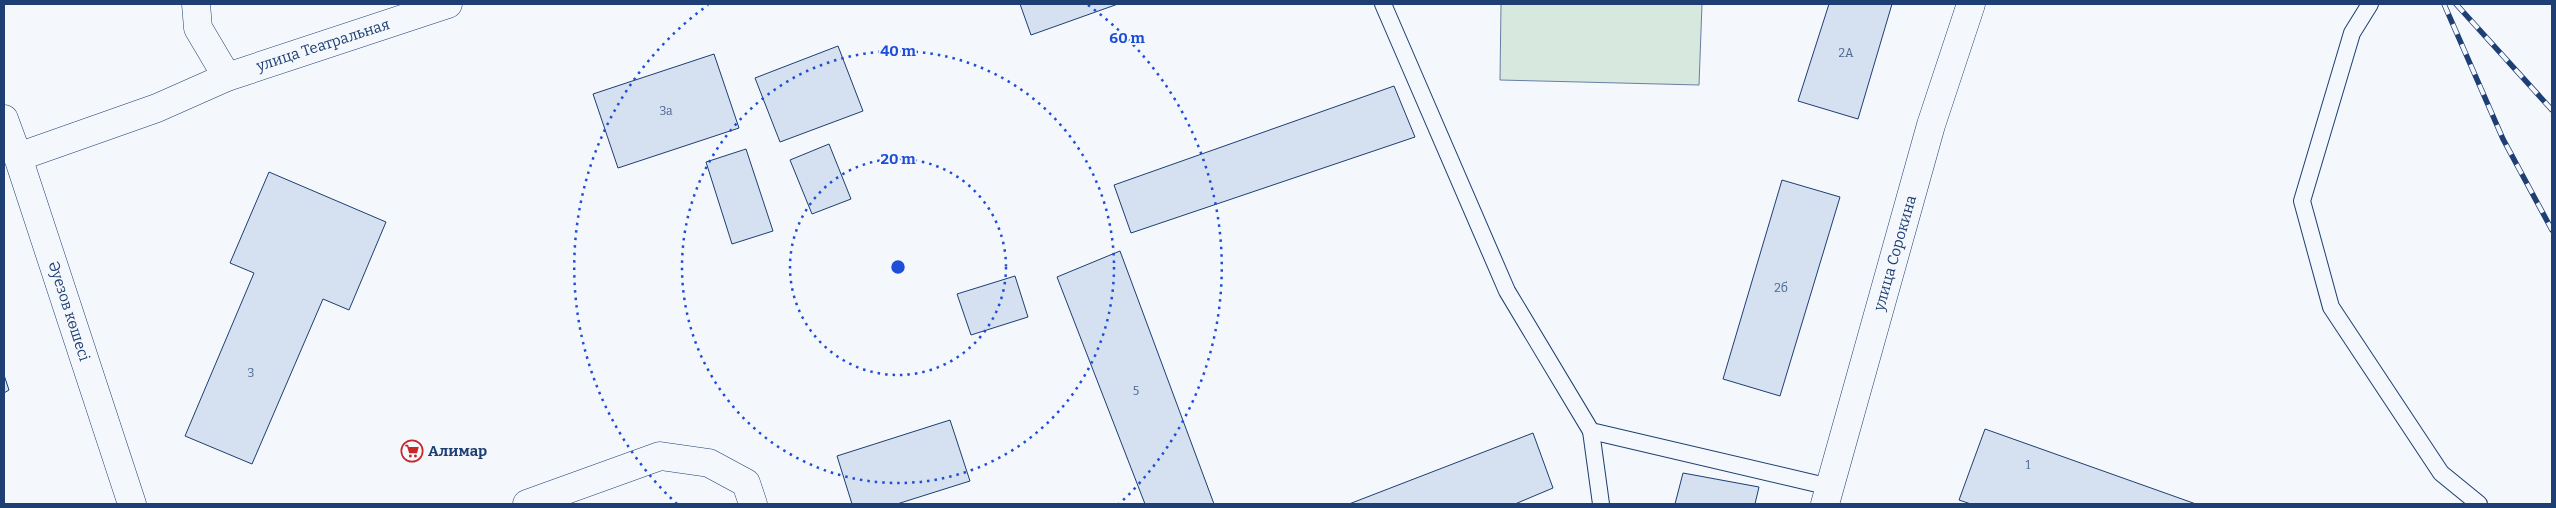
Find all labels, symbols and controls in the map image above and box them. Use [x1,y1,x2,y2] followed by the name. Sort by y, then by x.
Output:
[253,15,392,75] street label: улица Театральная
[1109,29,1145,47] text: 60 m
[880,42,917,60] text: 40 m
[1838,46,1854,60] house number: 2А
[659,104,673,118] house number: 3а
[881,150,916,168] text: 20 m
[1870,193,1920,314] street label: улица Сорокина
[889,258,907,276] centre of rings
[44,259,94,364] street label: Әуезов көшесі
[1774,281,1788,295] house number: 2б
[248,366,255,380] house number: 3
[1133,384,1139,398] house number: 5
[400,439,424,463] supermarket icon: Алимар
[428,442,487,460] place label: Алимар
[2026,458,2031,472] house number: 1

